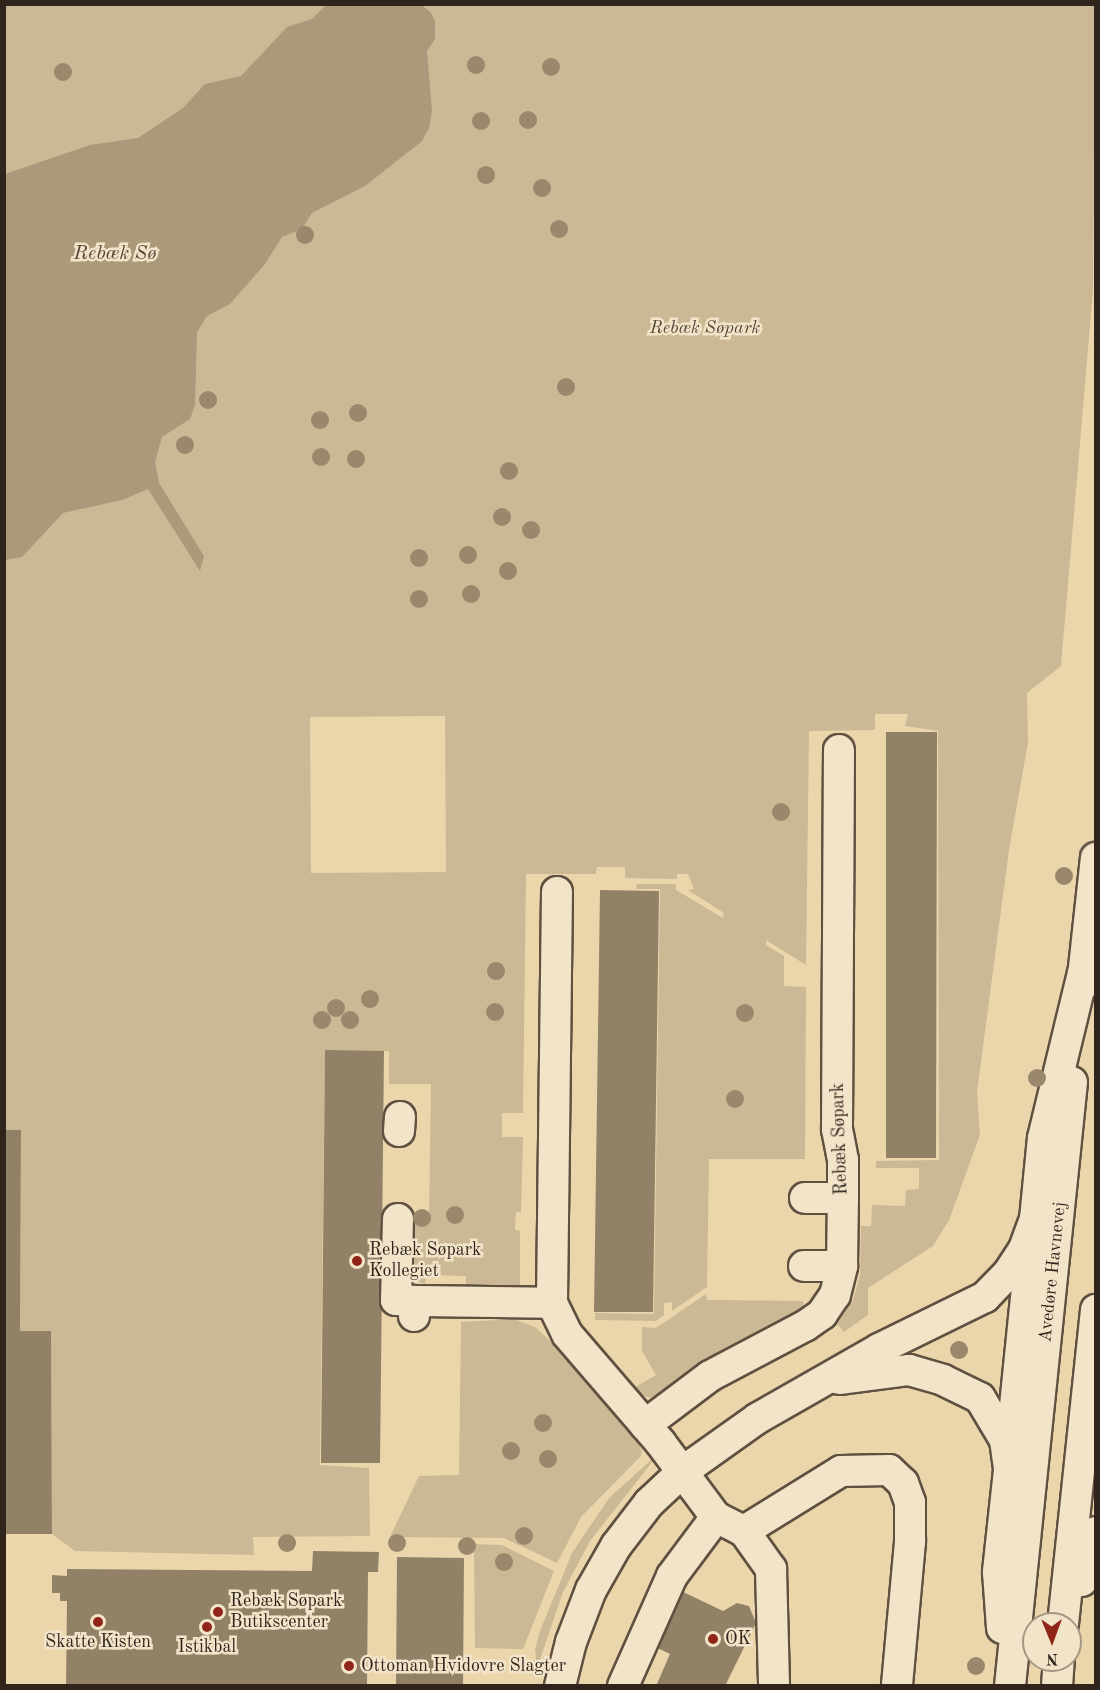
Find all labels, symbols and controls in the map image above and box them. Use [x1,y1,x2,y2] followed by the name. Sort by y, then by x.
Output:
[74,242,156,266] water label: Rebæk Sø
[650,317,760,339] park label: Rebæk Søpark
[827,1082,853,1196] street label: Rebæk Søpark
[1035,1201,1071,1343] street label: Avedøre Havnevej
[369,1240,481,1282] place label: Rebæk Søpark Kollegiet
[350,1254,364,1268] marker: Rebæk Søpark Kollegiet
[230,1591,342,1634] place label: Rebæk Søpark Butikscenter
[211,1605,225,1619] marker: Rebæk Søpark Butikscenter
[1022,1612,1082,1672] north arrow
[91,1615,105,1629] marker: Skatte Kisten
[200,1620,214,1634] marker: Istikbal
[725,1628,751,1650] place label: OK
[45,1631,151,1653] place label: Skatte Kisten
[706,1632,720,1646] marker: OK
[178,1636,236,1658] place label: Istikbal
[1046,1650,1059,1666] text: N
[361,1655,566,1677] place label: Ottoman Hvidovre Slagter
[342,1659,356,1673] marker: Ottoman Hvidovre Slagter

